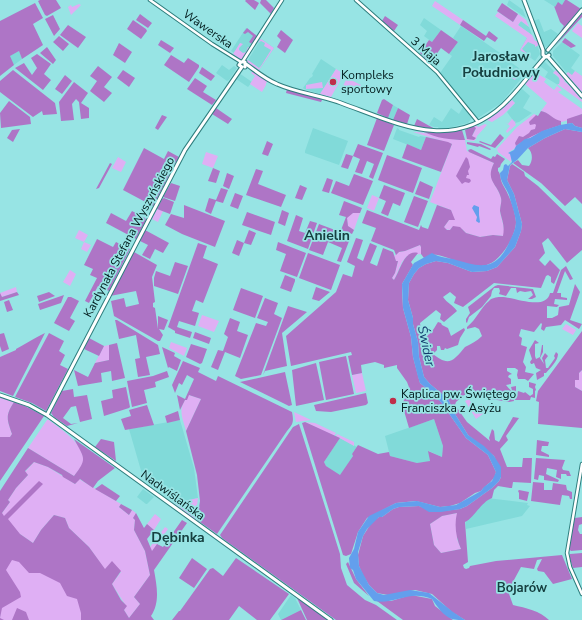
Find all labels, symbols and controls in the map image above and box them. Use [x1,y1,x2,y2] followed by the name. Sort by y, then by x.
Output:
[180,6,236,52] street label: Wawerska
[407,33,445,69] street label: 3 Maja
[462,47,540,82] district label: Jarosław Południowy
[341,67,394,97] place label: Kompleks sportowy
[328,77,338,87] marker: Kompleks sportowy
[80,154,178,320] street label: Kardynała Stefana Wyszyńskiego
[304,226,350,245] district label: Anielin
[413,324,440,368] water label: Świder
[401,386,516,416] place label: Kaplica pw. Świętego Franciszka z Asyżu
[388,396,398,406] marker: Kaplica pw. Świętego Franciszka z Asyżu
[138,466,208,524] street label: Nadwiślańska
[151,528,205,547] district label: Dębinka
[497,579,547,597] district label: Bojarów

